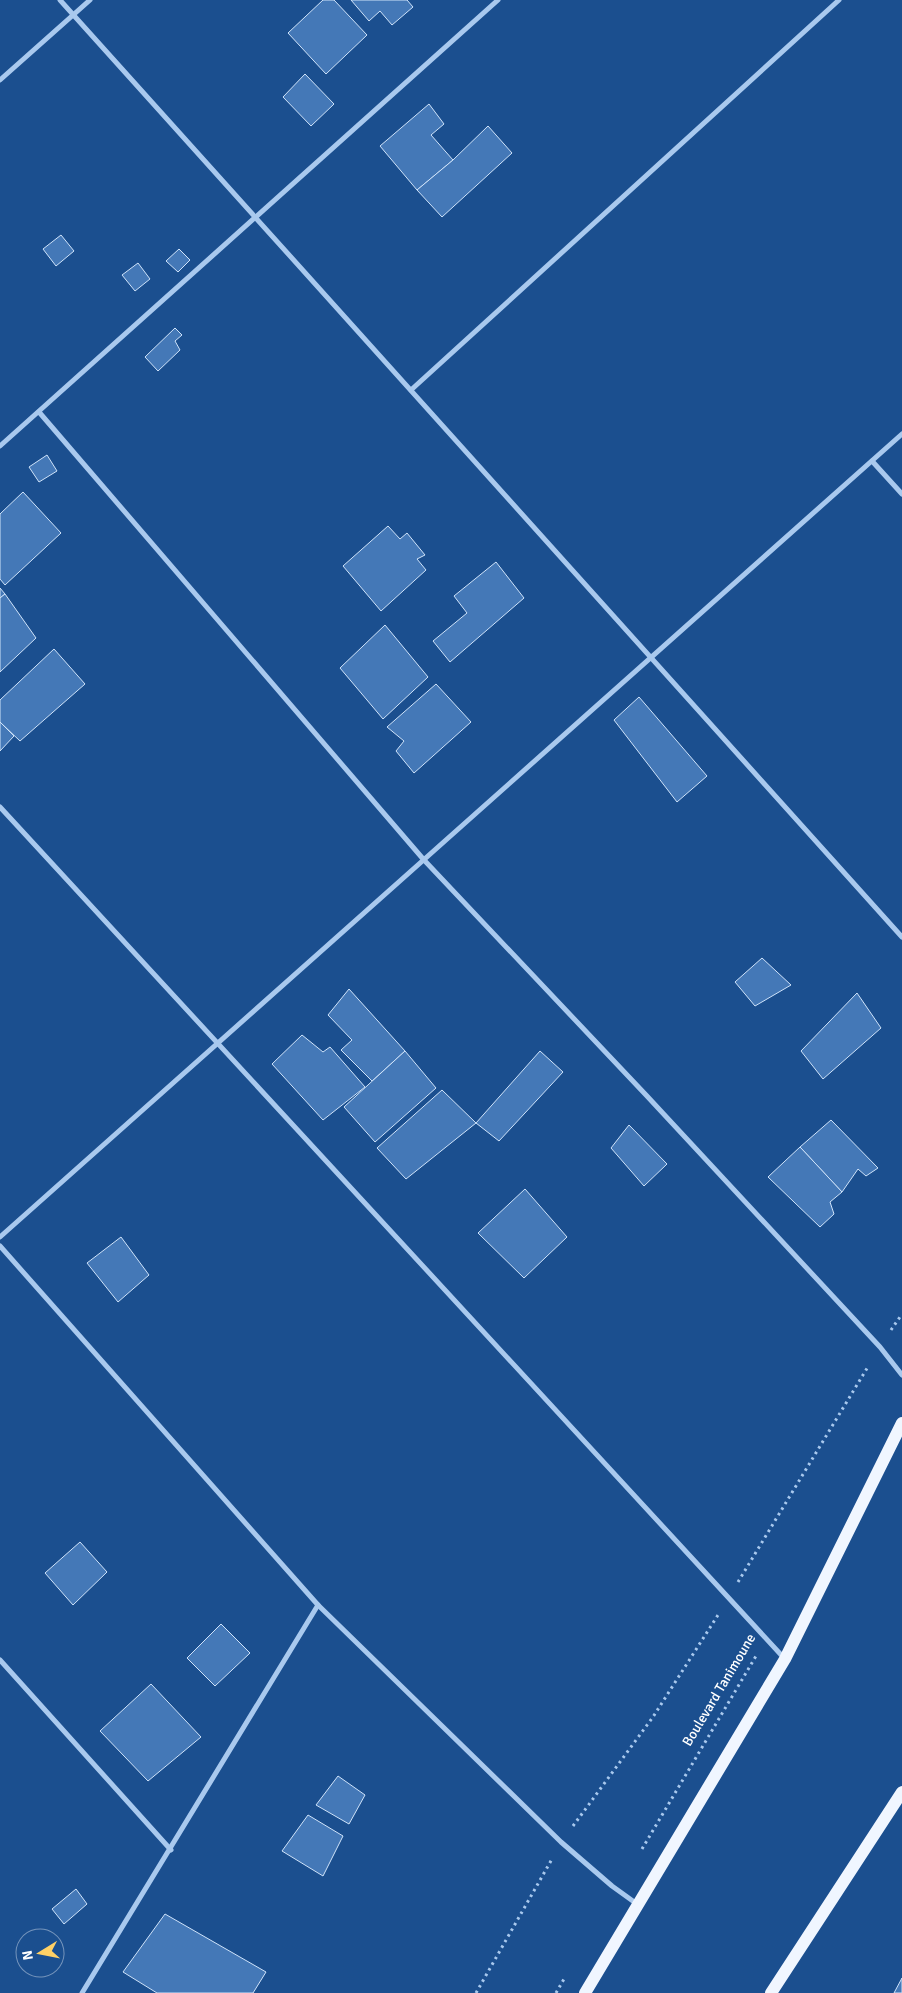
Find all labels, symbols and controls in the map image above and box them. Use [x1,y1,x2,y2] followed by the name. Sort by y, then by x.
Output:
[679,1631,759,1749] street label: Boulevard Tanimoune
[15,1928,65,1978] north arrow
[18,1949,37,1961] text: N

